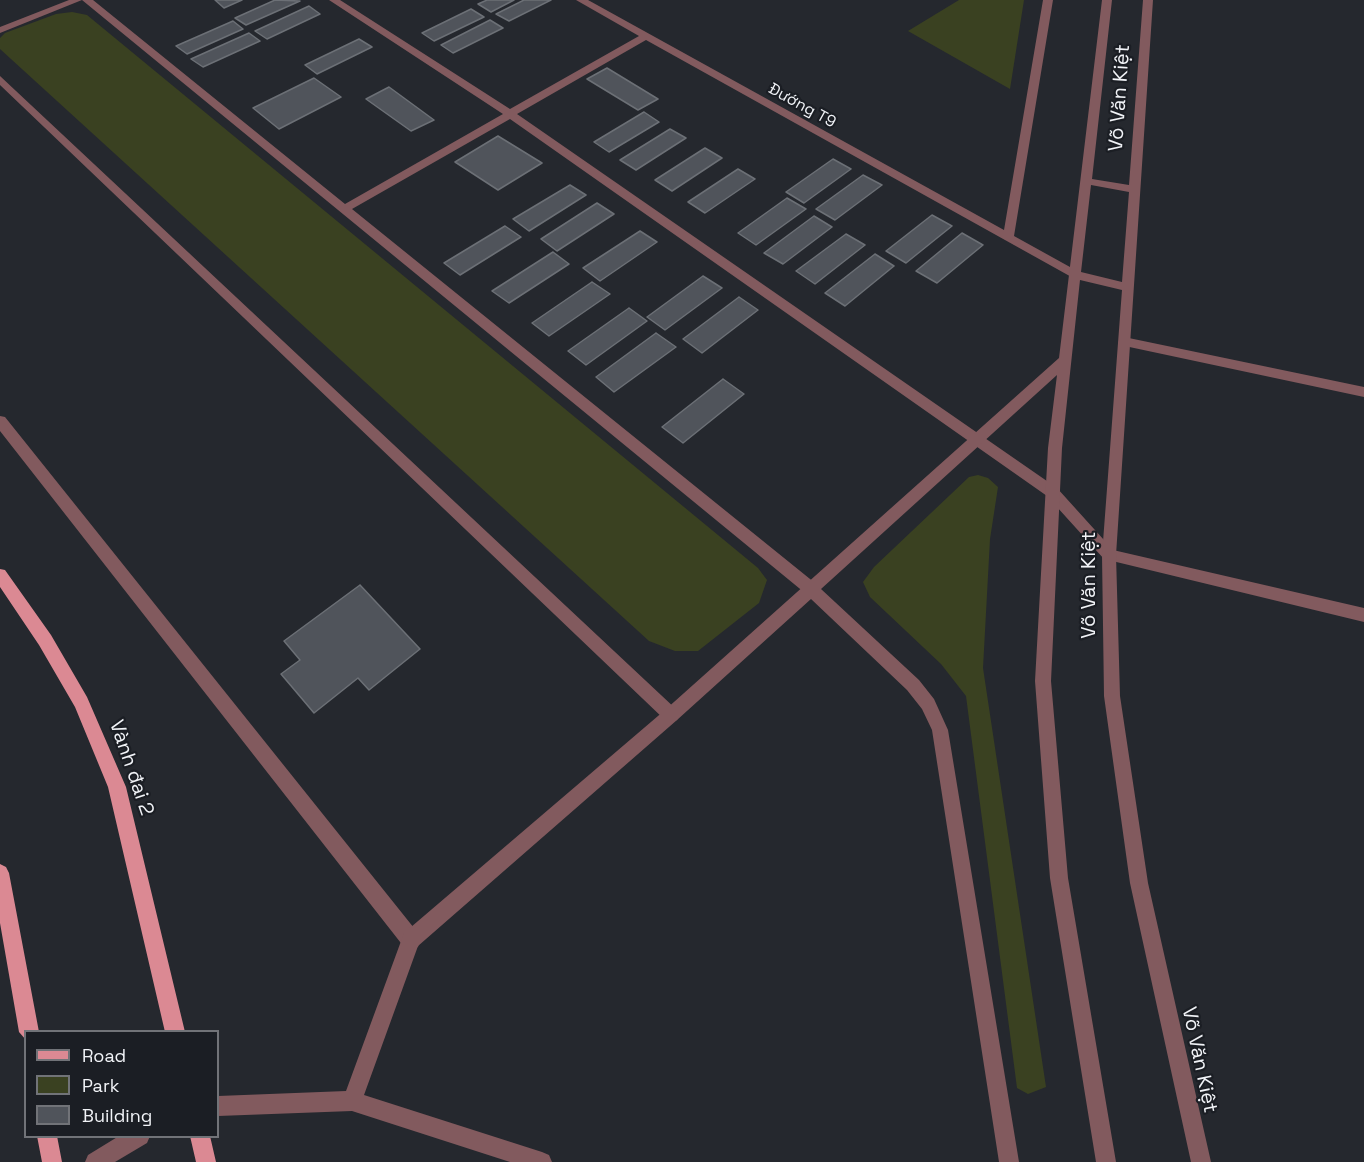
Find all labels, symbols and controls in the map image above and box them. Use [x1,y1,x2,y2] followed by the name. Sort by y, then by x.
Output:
[1104,44,1136,152] street label: Võ Văn Kiệt
[765,80,839,132] street label: Đướng T9
[1078,531,1102,639] street label: Võ Văn Kiệt
[103,717,159,819] street label: Vành đai 2
[1176,1005,1222,1115] street label: Võ Văn Kiệt
[24,1030,219,1138] legend
[82,1044,126,1067] text: Road
[82,1074,119,1097] text: Park
[82,1104,152,1127] text: Building

